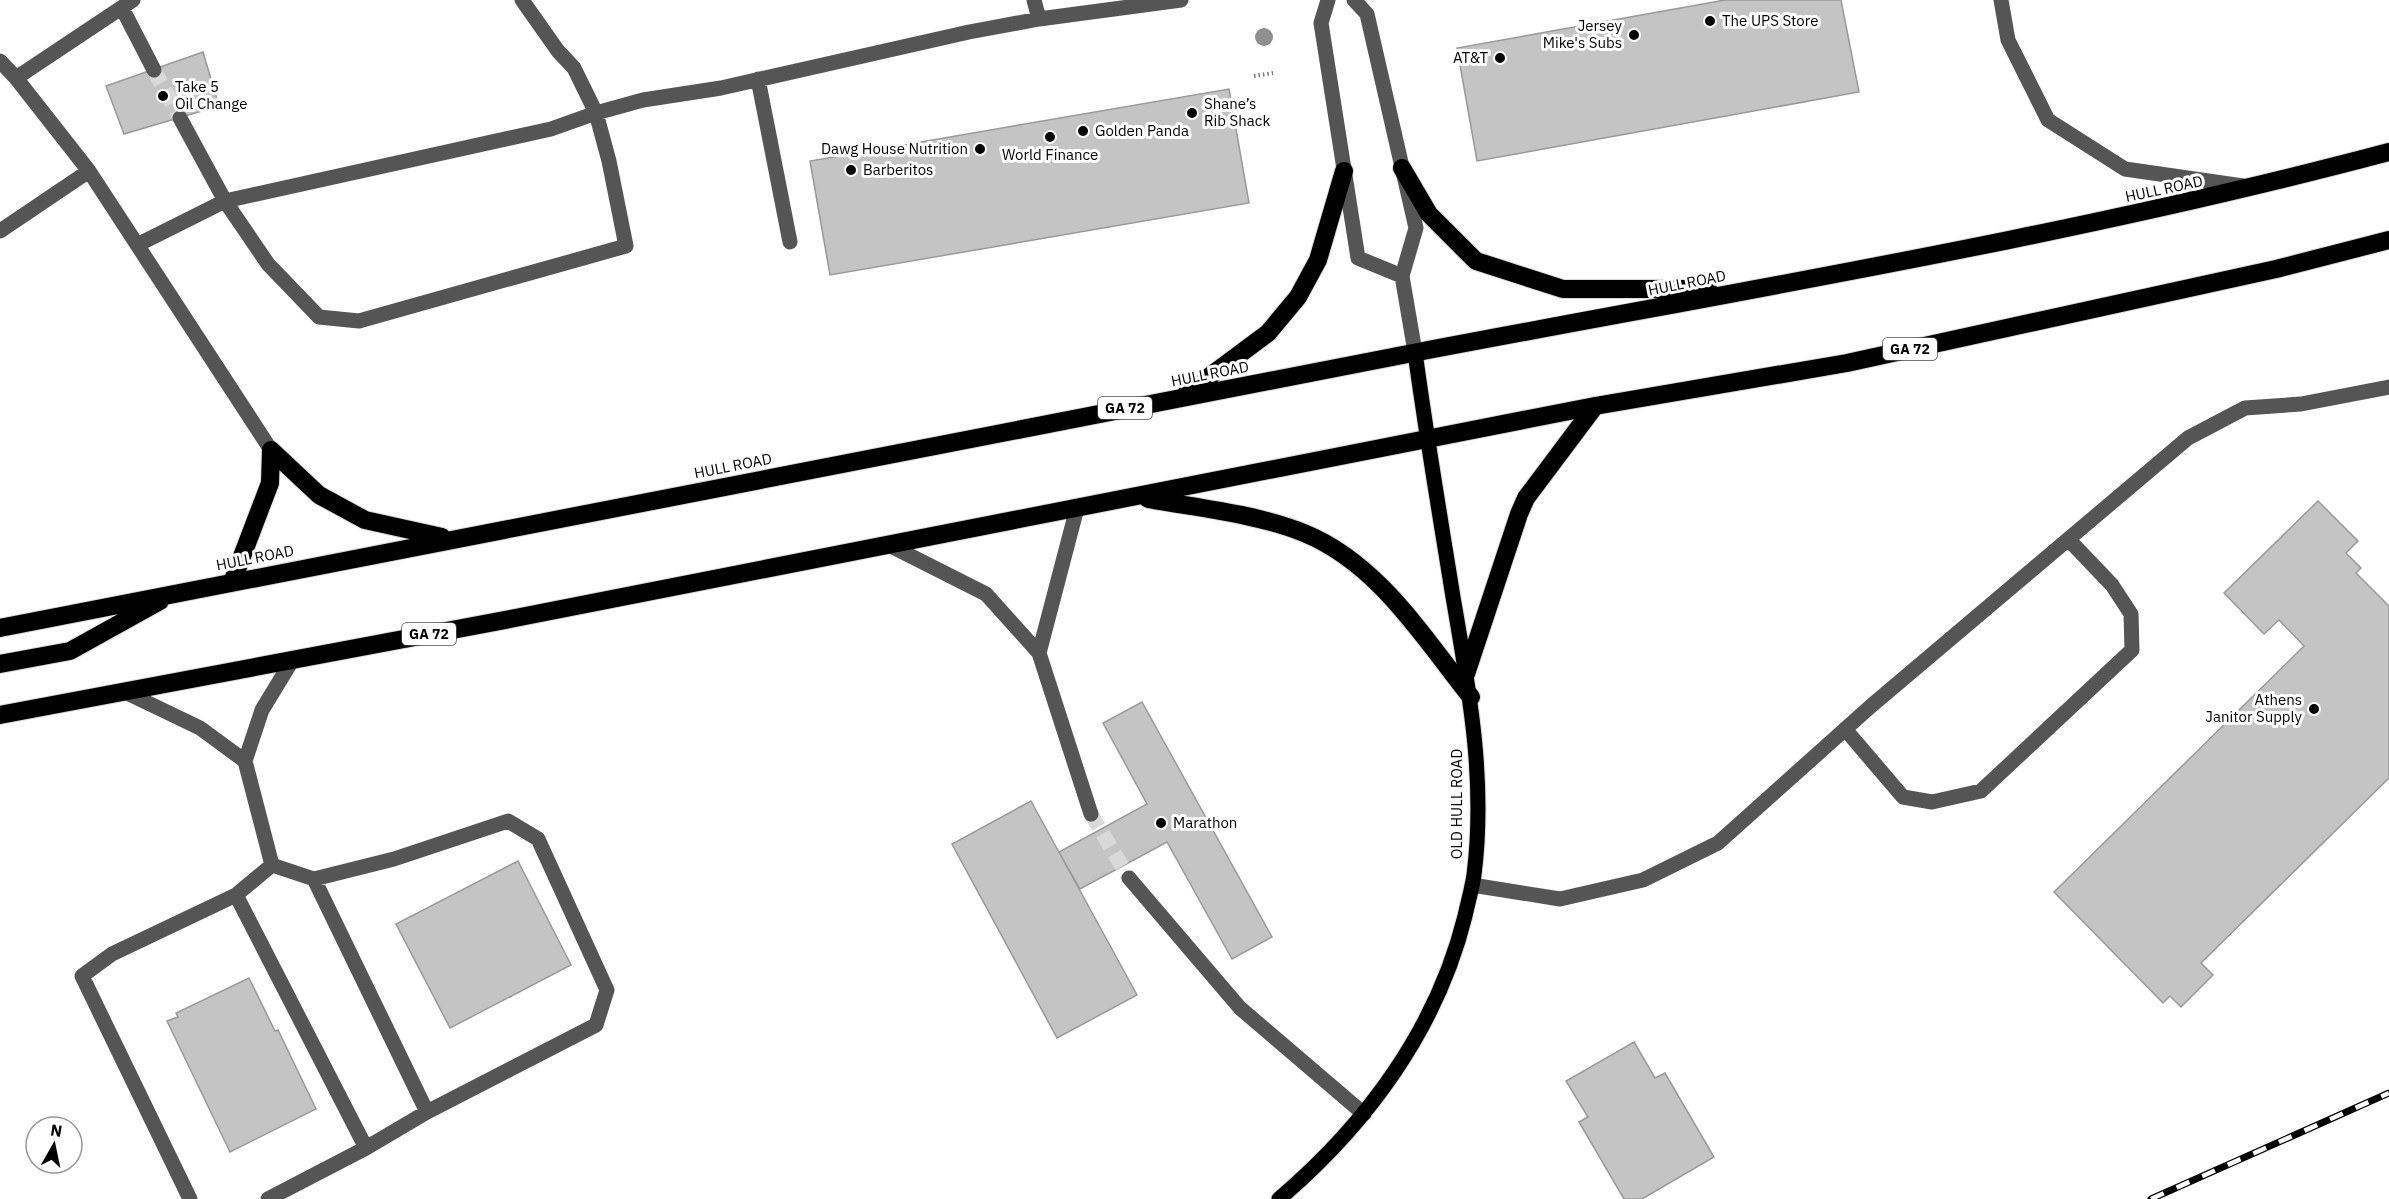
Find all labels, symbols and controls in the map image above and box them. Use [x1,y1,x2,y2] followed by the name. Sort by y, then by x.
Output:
[1722,11,1818,30] place label: The UPS Store
[1703,14,1717,28] marker: The UPS Store
[1543,16,1623,52] place label: Jersey Mike's Subs
[1627,28,1641,42] marker: Jersey Mike's Subs
[1453,48,1488,67] place label: AT&T
[1493,51,1507,65] marker: AT&T
[175,77,247,113] place label: Take 5 Oil Change
[156,89,170,103] marker: Take 5 Oil Change
[1204,94,1270,130] place label: Shane’s Rib Shack
[1185,106,1199,120] marker: Shane’s Rib Shack
[1095,121,1189,140] place label: Golden Panda
[1076,124,1090,138] marker: Golden Panda
[1043,130,1057,144] marker: World Finance
[821,139,968,158] place label: Dawg House Nutrition
[973,142,987,156] marker: Dawg House Nutrition
[1002,145,1098,164] place label: World Finance
[863,160,933,179] place label: Barberitos
[844,163,858,177] marker: Barberitos
[2123,171,2204,206] street label: HULL ROAD
[1646,266,1727,299] street label: HULL ROAD
[1883,338,1937,360] road number: GA 72
[1169,357,1250,390] street label: HULL ROAD
[1098,397,1152,419] road number: GA 72
[692,449,773,482] street label: HULL ROAD
[214,541,295,574] street label: HULL ROAD
[402,623,456,645] road number: GA 72
[2205,690,2303,726] place label: Athens Janitor Supply
[2307,702,2321,716] marker: Athens Janitor Supply
[1447,749,1466,859] street label: OLD HULL ROAD
[1173,813,1237,832] place label: Marathon
[1154,816,1168,830] marker: Marathon
[24,1115,84,1175] north arrow
[49,1119,64,1141] text: N

